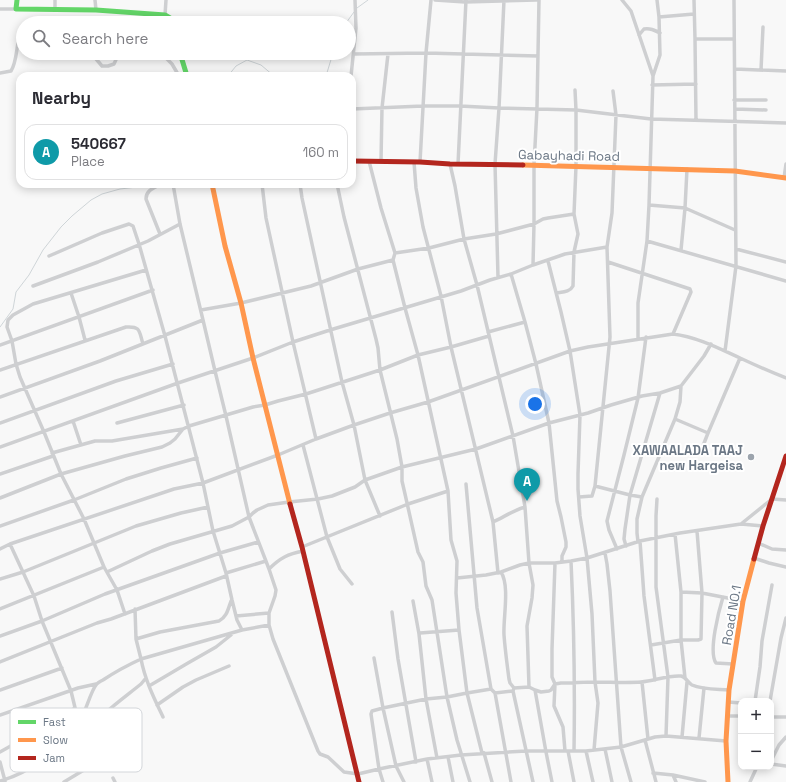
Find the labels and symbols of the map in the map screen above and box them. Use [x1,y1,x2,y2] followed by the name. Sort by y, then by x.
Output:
[518,146,620,165] street label: Gabayhadi Road
[525,394,545,414] your location
[633,442,743,474] place label: XAWAALADA TAAJ new Hargeisa
[746,452,756,462] marker: XAWAALADA TAAJ new Hargeisa
[514,468,540,501] pin: A
[718,584,745,646] street label: Road NO.1
[10,708,142,772] legend
[43,715,66,729] text: Fast
[43,733,68,747] text: Slow
[43,751,65,765] text: Jam

